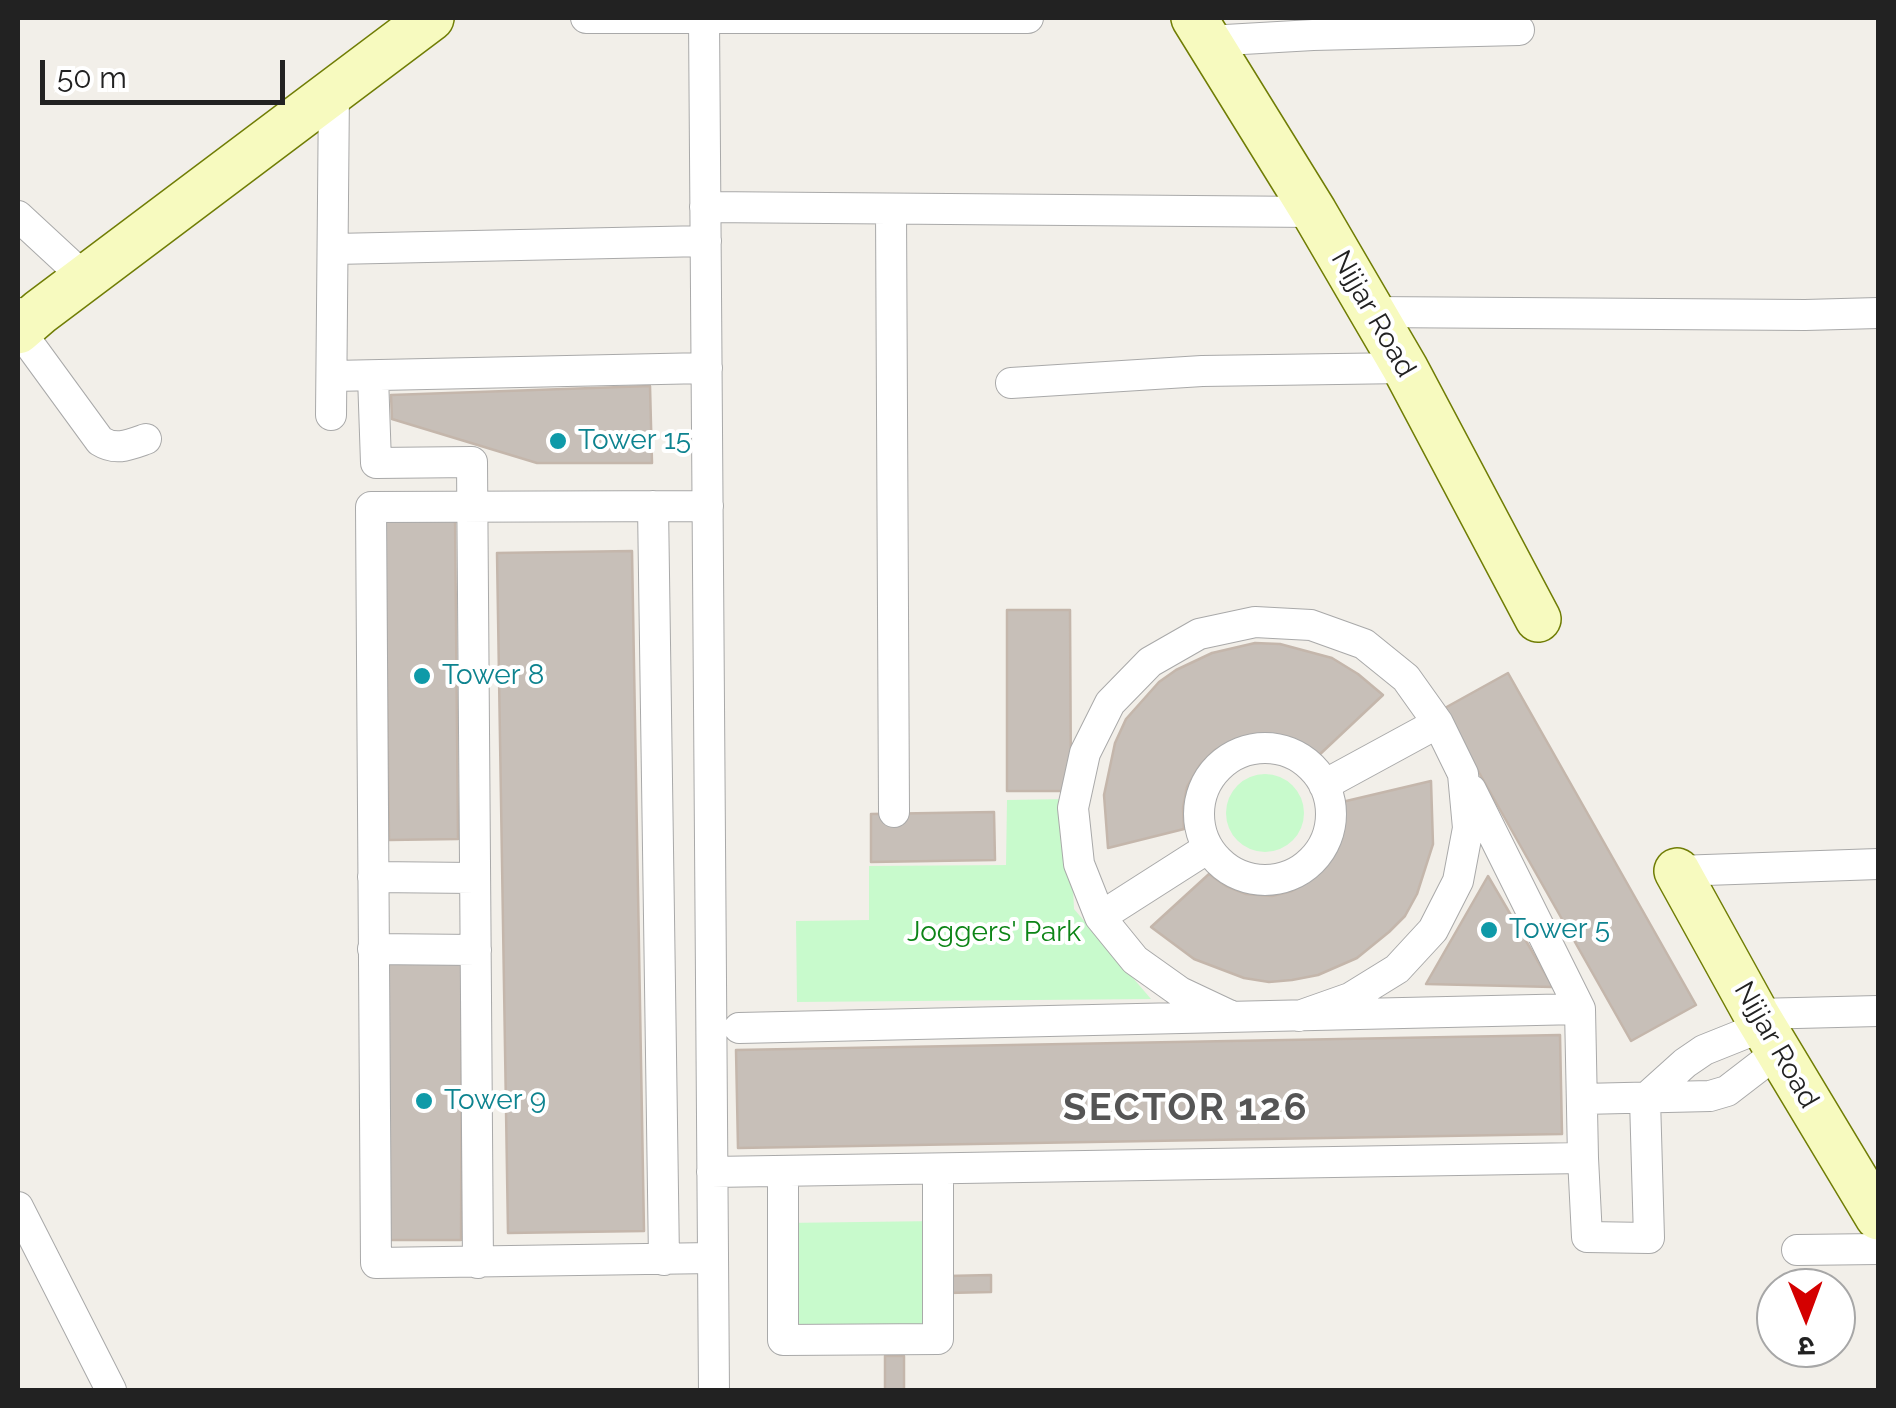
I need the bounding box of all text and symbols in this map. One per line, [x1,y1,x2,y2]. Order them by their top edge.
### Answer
scale bar [45,40,290,102]
text: 50 m [57,60,127,95]
street label: Nijjar Road [1323,245,1423,383]
place label: Tower 15 [578,424,691,458]
marker: Tower 15 [547,430,569,452]
place label: Tower 8 [442,659,544,693]
marker: Tower 8 [411,665,433,687]
place label: Tower 5 [1509,913,1610,947]
park label: Joggers' Park [907,916,1081,950]
marker: Tower 5 [1478,919,1500,941]
street label: Nijjar Road [1726,976,1826,1114]
place label: Tower 9 [444,1084,546,1118]
district label: SECTOR 126 [1063,1086,1309,1132]
marker: Tower 9 [413,1090,435,1112]
north arrow [1756,1268,1856,1368]
text: उ [1798,1330,1815,1363]

